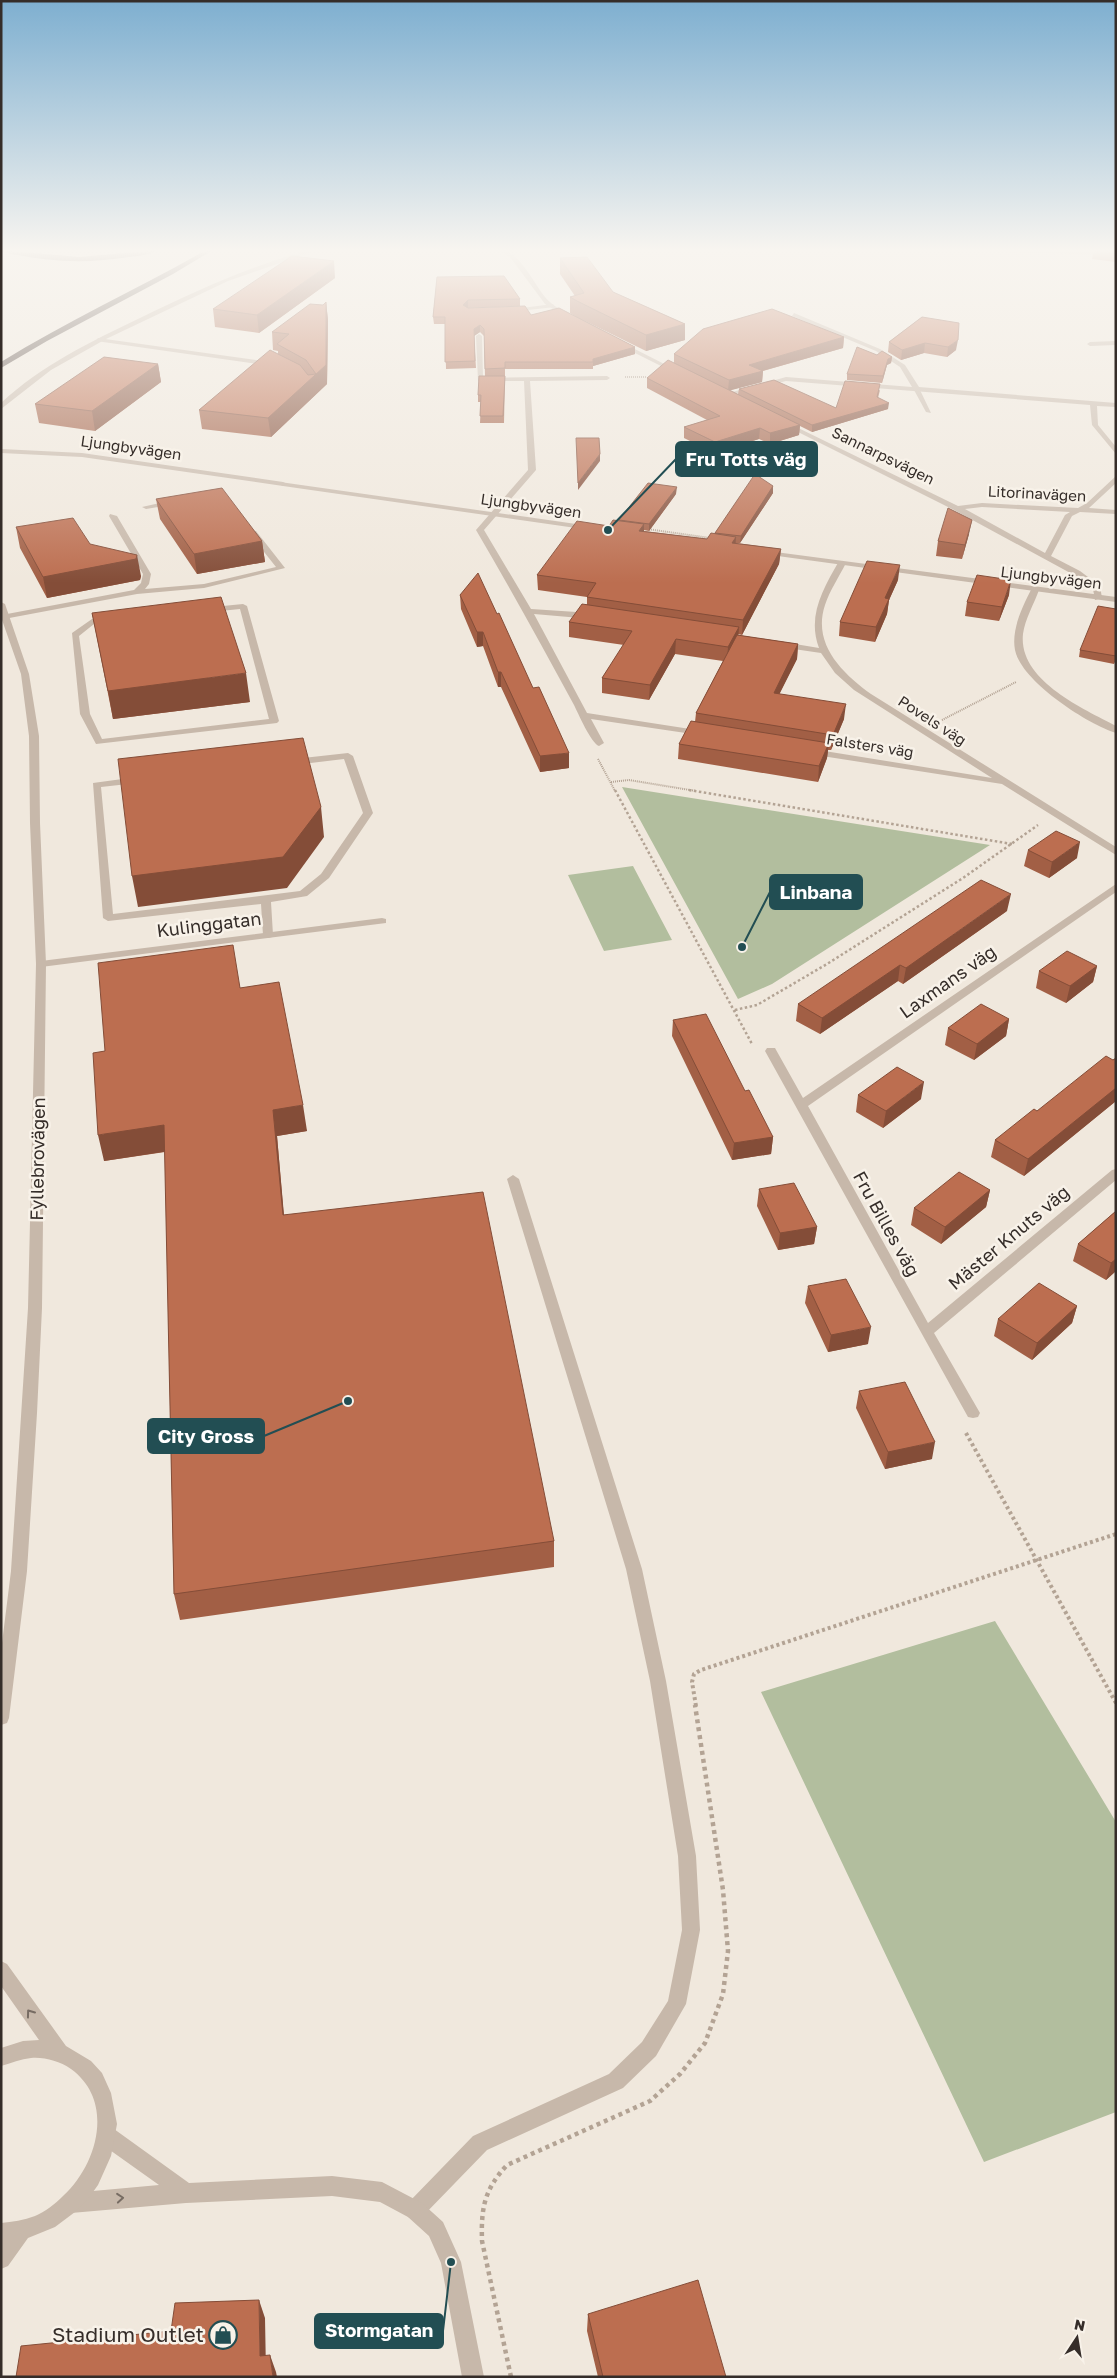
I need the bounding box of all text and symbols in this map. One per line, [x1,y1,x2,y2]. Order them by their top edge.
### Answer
street label: Sannarpsvägen [829,423,938,488]
street label: Ljungbyvägen [80,431,183,463]
callout: Fru Totts väg [676,442,817,476]
text: Fru Totts väg [686,447,806,470]
street label: Litorinavägen [987,481,1087,505]
street label: Ljungbyvägen [480,489,583,521]
street label: Ljungbyvägen [1000,562,1103,592]
street label: Povels väg [895,692,970,749]
street label: Falsters väg [825,729,915,761]
callout: Linbana [770,875,862,909]
text: Linbana [780,880,852,903]
street label: Kulinggatan [155,907,262,941]
street label: Laxmans väg [895,940,1000,1023]
street label: Fyllebrovägen [25,1097,49,1221]
street label: Fru Billes väg [849,1167,925,1280]
street label: Mäster Knuts väg [943,1180,1073,1294]
callout: City Gross [148,1419,264,1453]
text: City Gross [158,1424,255,1447]
one-way arrow [27,2009,36,2019]
one-way arrow [116,2193,124,2204]
north arrow [1052,2313,1102,2363]
callout: Stormgatan [315,2314,443,2348]
text: N [1073,2315,1087,2334]
text: Stormgatan [325,2318,433,2341]
shop icon: Stadium Outlet [208,2320,238,2350]
place label: Stadium Outlet [52,2321,204,2347]

